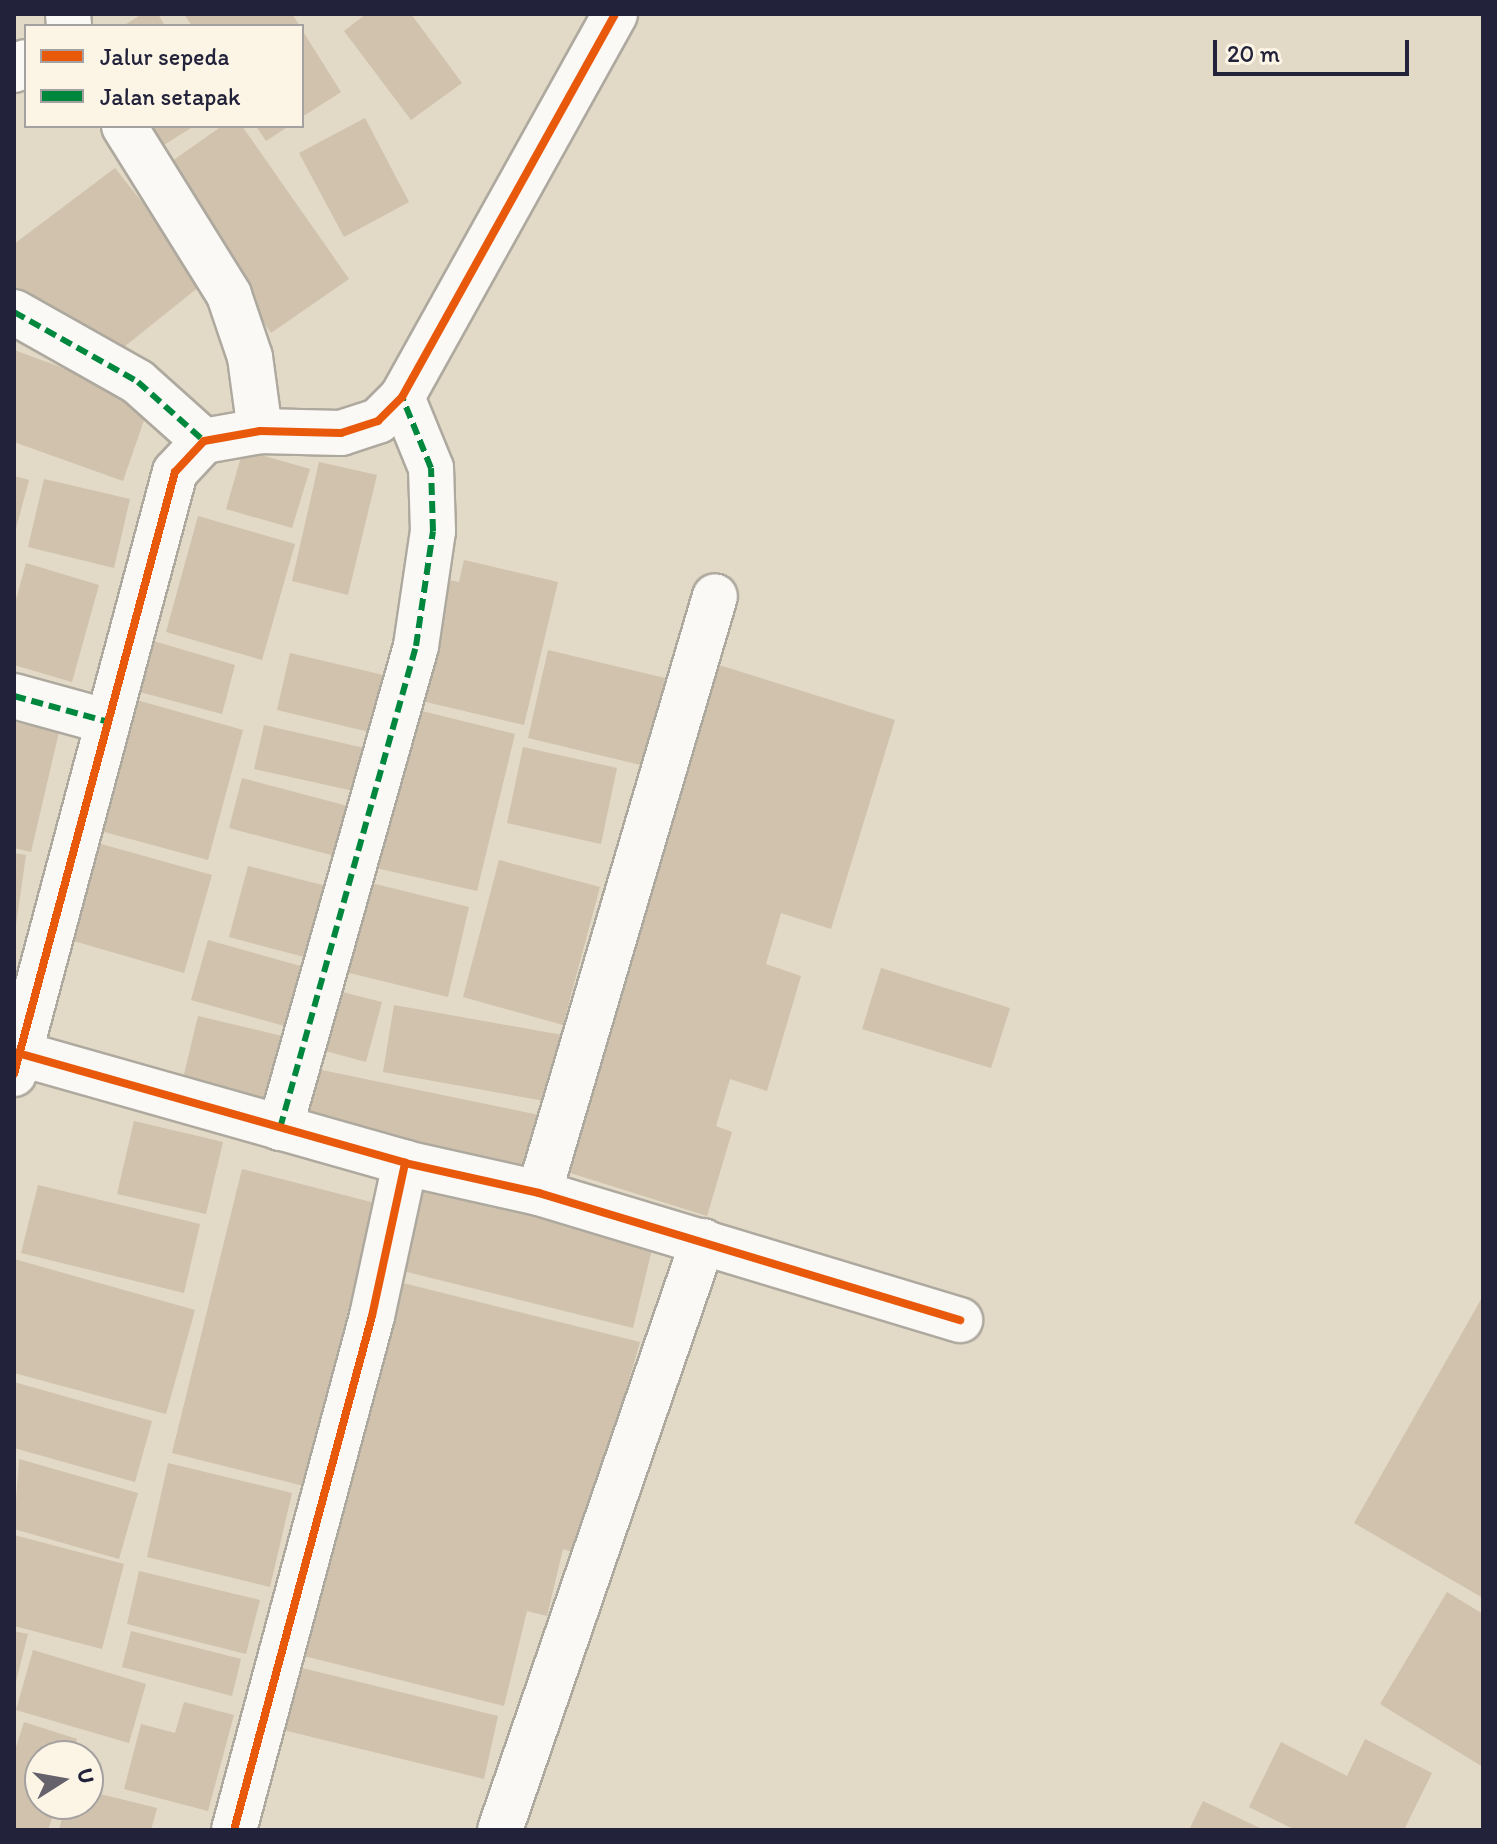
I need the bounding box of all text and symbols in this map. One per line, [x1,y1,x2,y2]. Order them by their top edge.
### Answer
legend [24,24,304,128]
scale bar [1217,24,1413,74]
text: 20 m [1227,39,1280,68]
text: Jalur sepeda [100,42,229,71]
text: Jalan setapak [100,82,240,111]
north arrow [24,1740,104,1820]
text: U [71,1766,101,1785]

